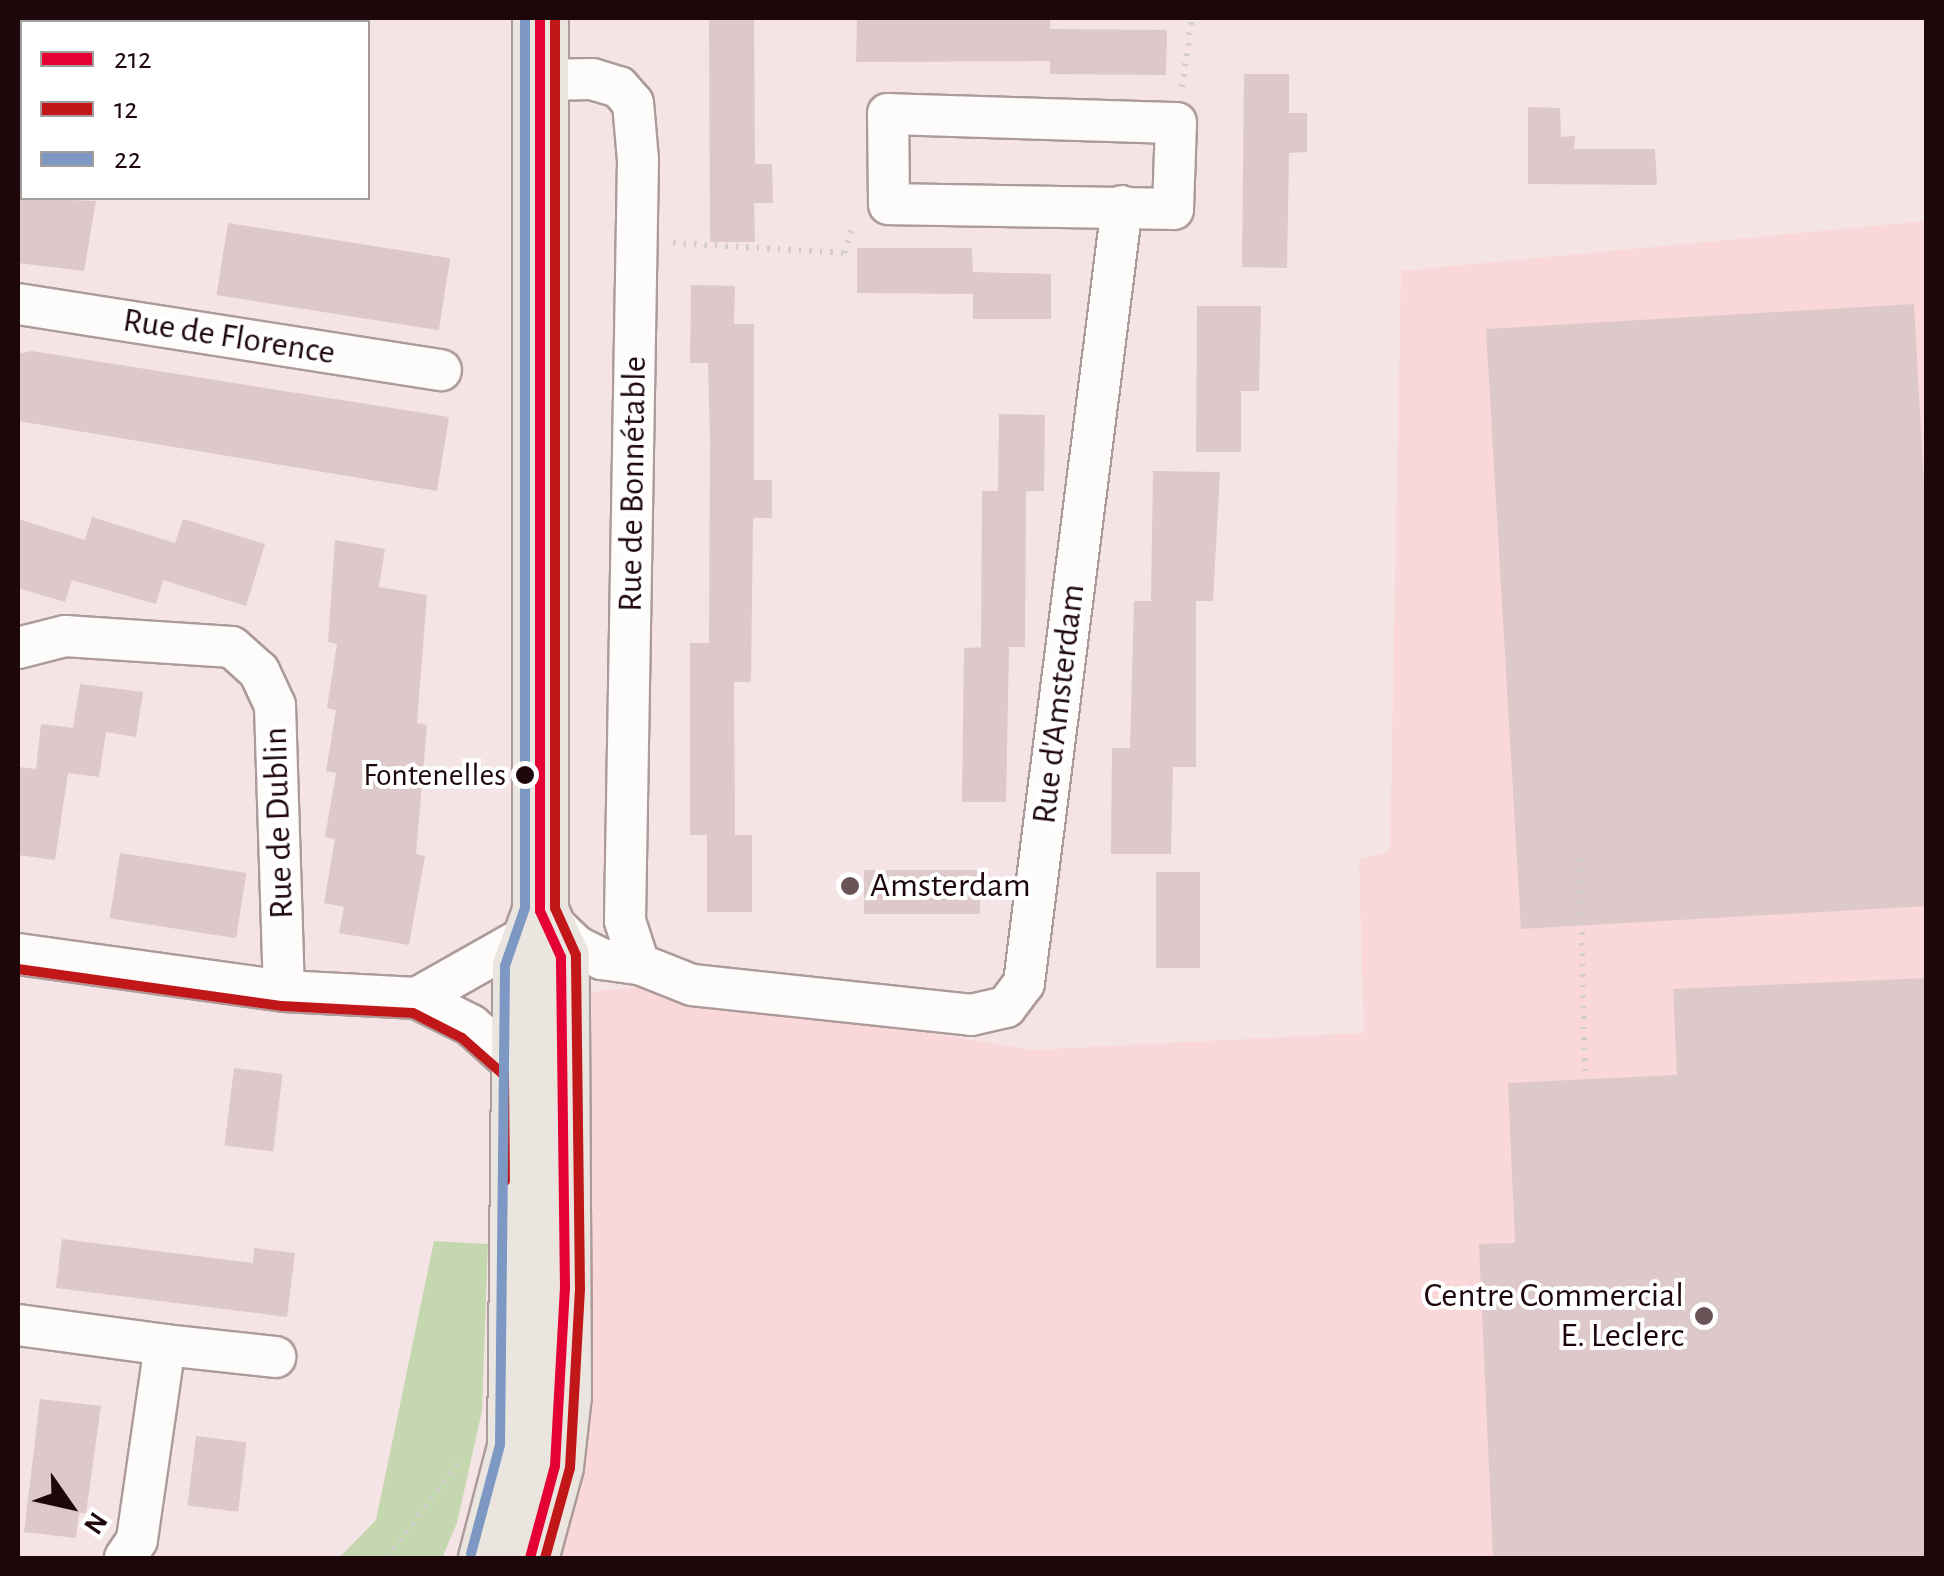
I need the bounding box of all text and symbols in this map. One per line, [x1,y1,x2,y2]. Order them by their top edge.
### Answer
legend [20,20,370,200]
text: 212 [114,44,152,74]
text: 12 [114,94,138,124]
text: 22 [114,144,141,174]
street label: Rue de Florence [120,300,338,374]
street label: Rue de Bonnétable [610,356,656,612]
street label: Rue d'Amsterdam [1023,582,1095,826]
street label: Rue de Dublin [255,726,303,920]
place label: Fontenelles [363,756,506,794]
marker: Fontenelles [515,765,535,785]
place label: Amsterdam [870,865,1031,907]
marker: Amsterdam [839,875,861,897]
place label: Centre Commercial E. Leclerc [1424,1275,1684,1357]
marker: Centre Commercial E. Leclerc [1693,1305,1715,1327]
north arrow [20,1456,120,1556]
text: N [78,1507,112,1539]

